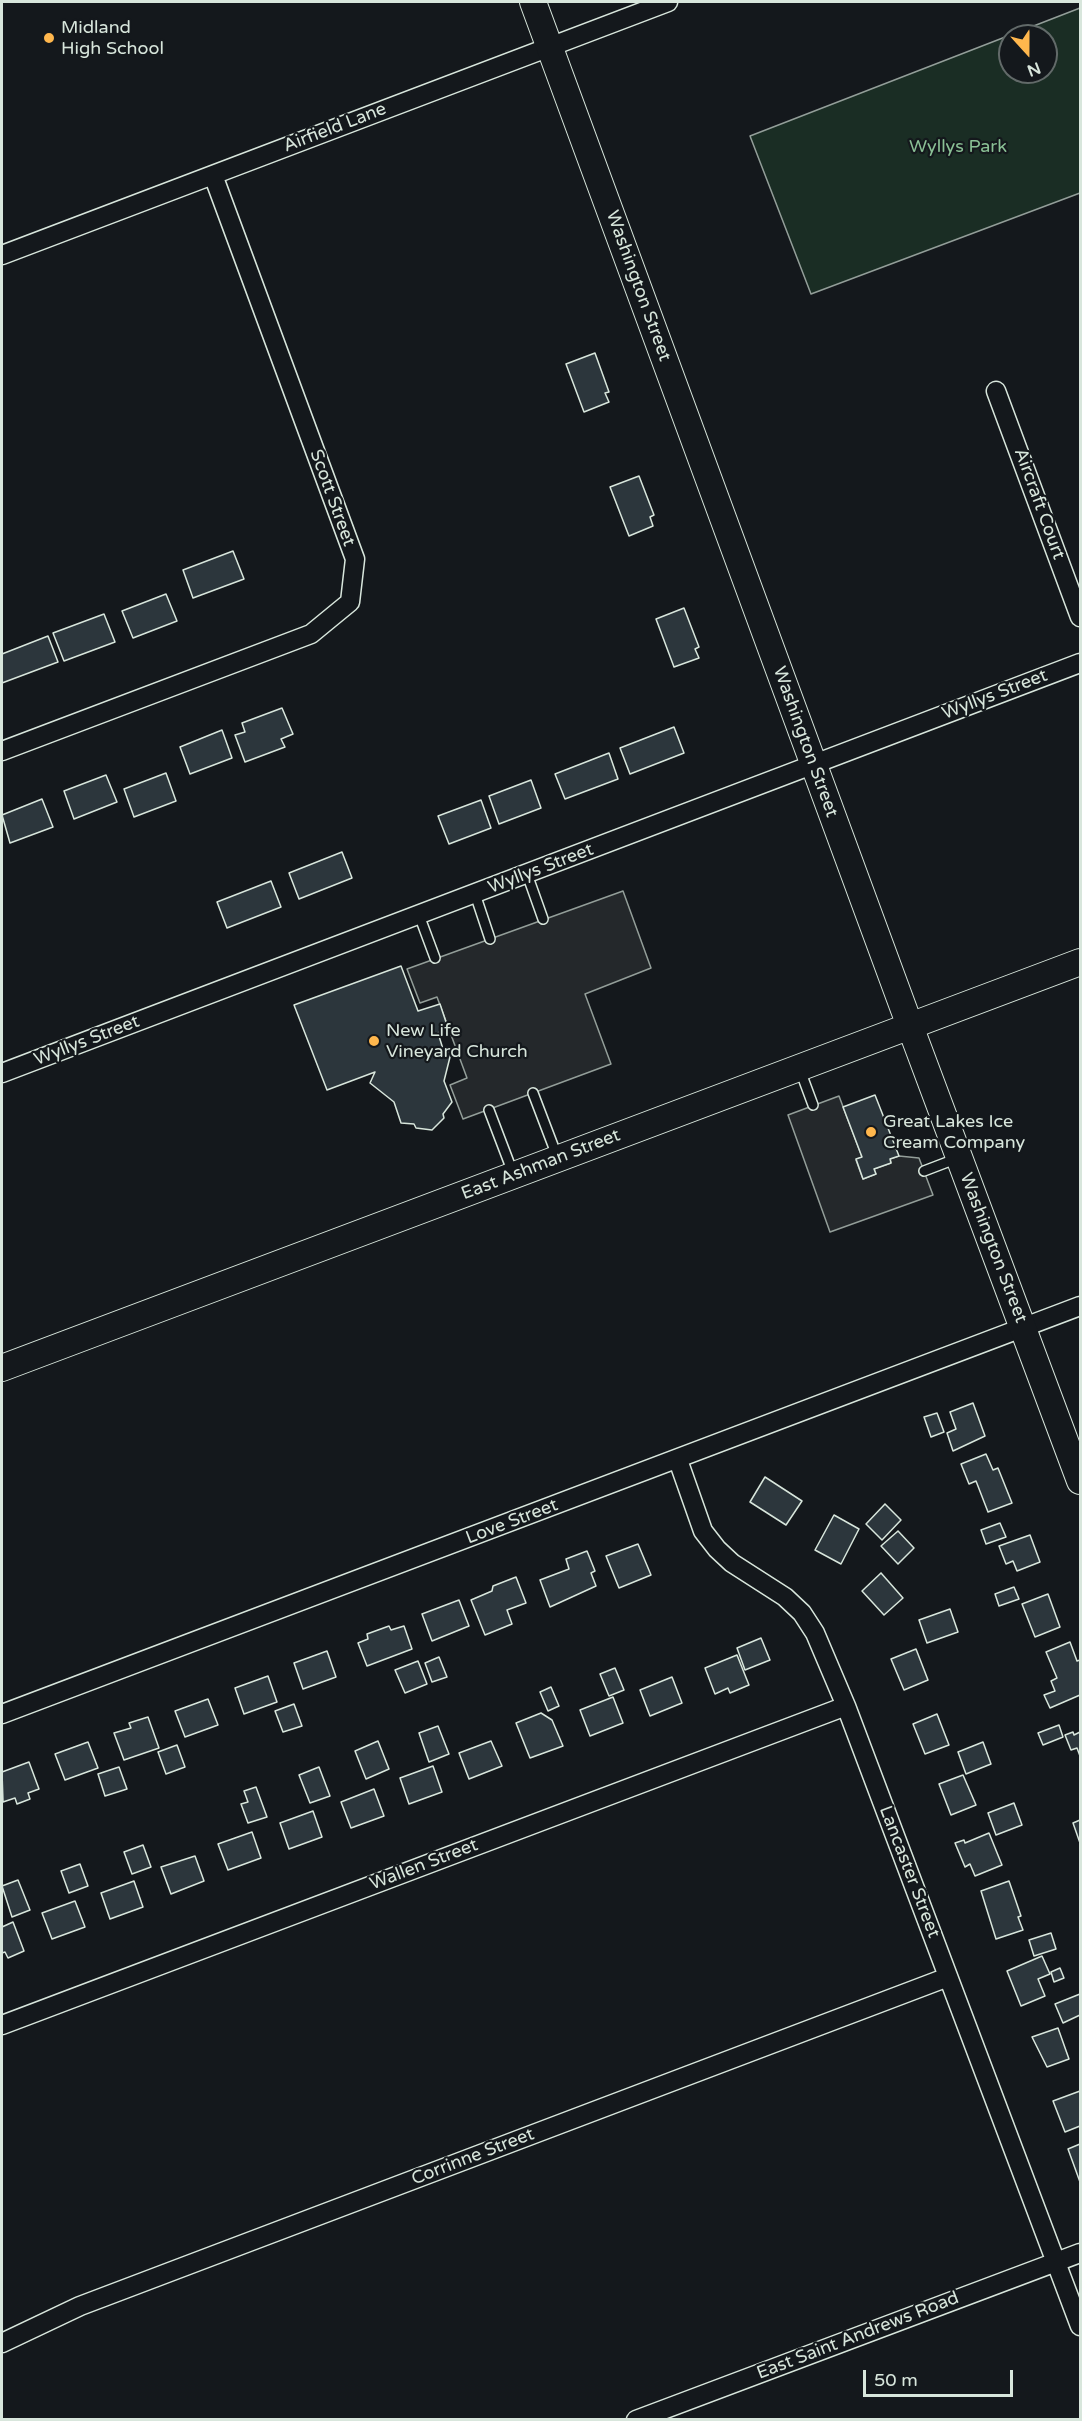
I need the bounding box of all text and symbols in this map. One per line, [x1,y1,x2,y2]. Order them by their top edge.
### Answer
place label: Midland High School [61,17,164,60]
north arrow [998,24,1058,84]
marker: Midland High School [42,31,56,45]
text: N [1024,57,1043,81]
street label: Airfield Lane [280,98,390,158]
park label: Wyllys Park [909,136,1007,158]
street label: Washington Street [601,208,675,364]
street label: Aircraft Court [1009,445,1069,563]
street label: Scott Street [305,447,359,549]
street label: Washington Street [768,664,842,820]
street label: Wyllys Street [939,665,1051,725]
street label: Wyllys Street [485,839,597,899]
street label: Wyllys Street [31,1011,143,1071]
place label: New Life Vineyard Church [386,1020,528,1062]
marker: New Life Vineyard Church [367,1034,381,1048]
place label: Great Lakes Ice Cream Company [883,1111,1025,1154]
street label: East Ashman Street [459,1125,623,1205]
marker: Great Lakes Ice Cream Company [864,1125,878,1139]
street label: Washington Street [954,1170,1032,1326]
street label: Love Street [463,1495,561,1549]
street label: Lancaster Street [874,1803,944,1941]
street label: Wallen Street [367,1835,481,1895]
street label: Corrinne Street [409,2124,537,2190]
street label: East Saint Andrews Road [754,2287,962,2385]
scale bar [866,2358,1016,2396]
text: 50 m [874,2369,918,2391]

